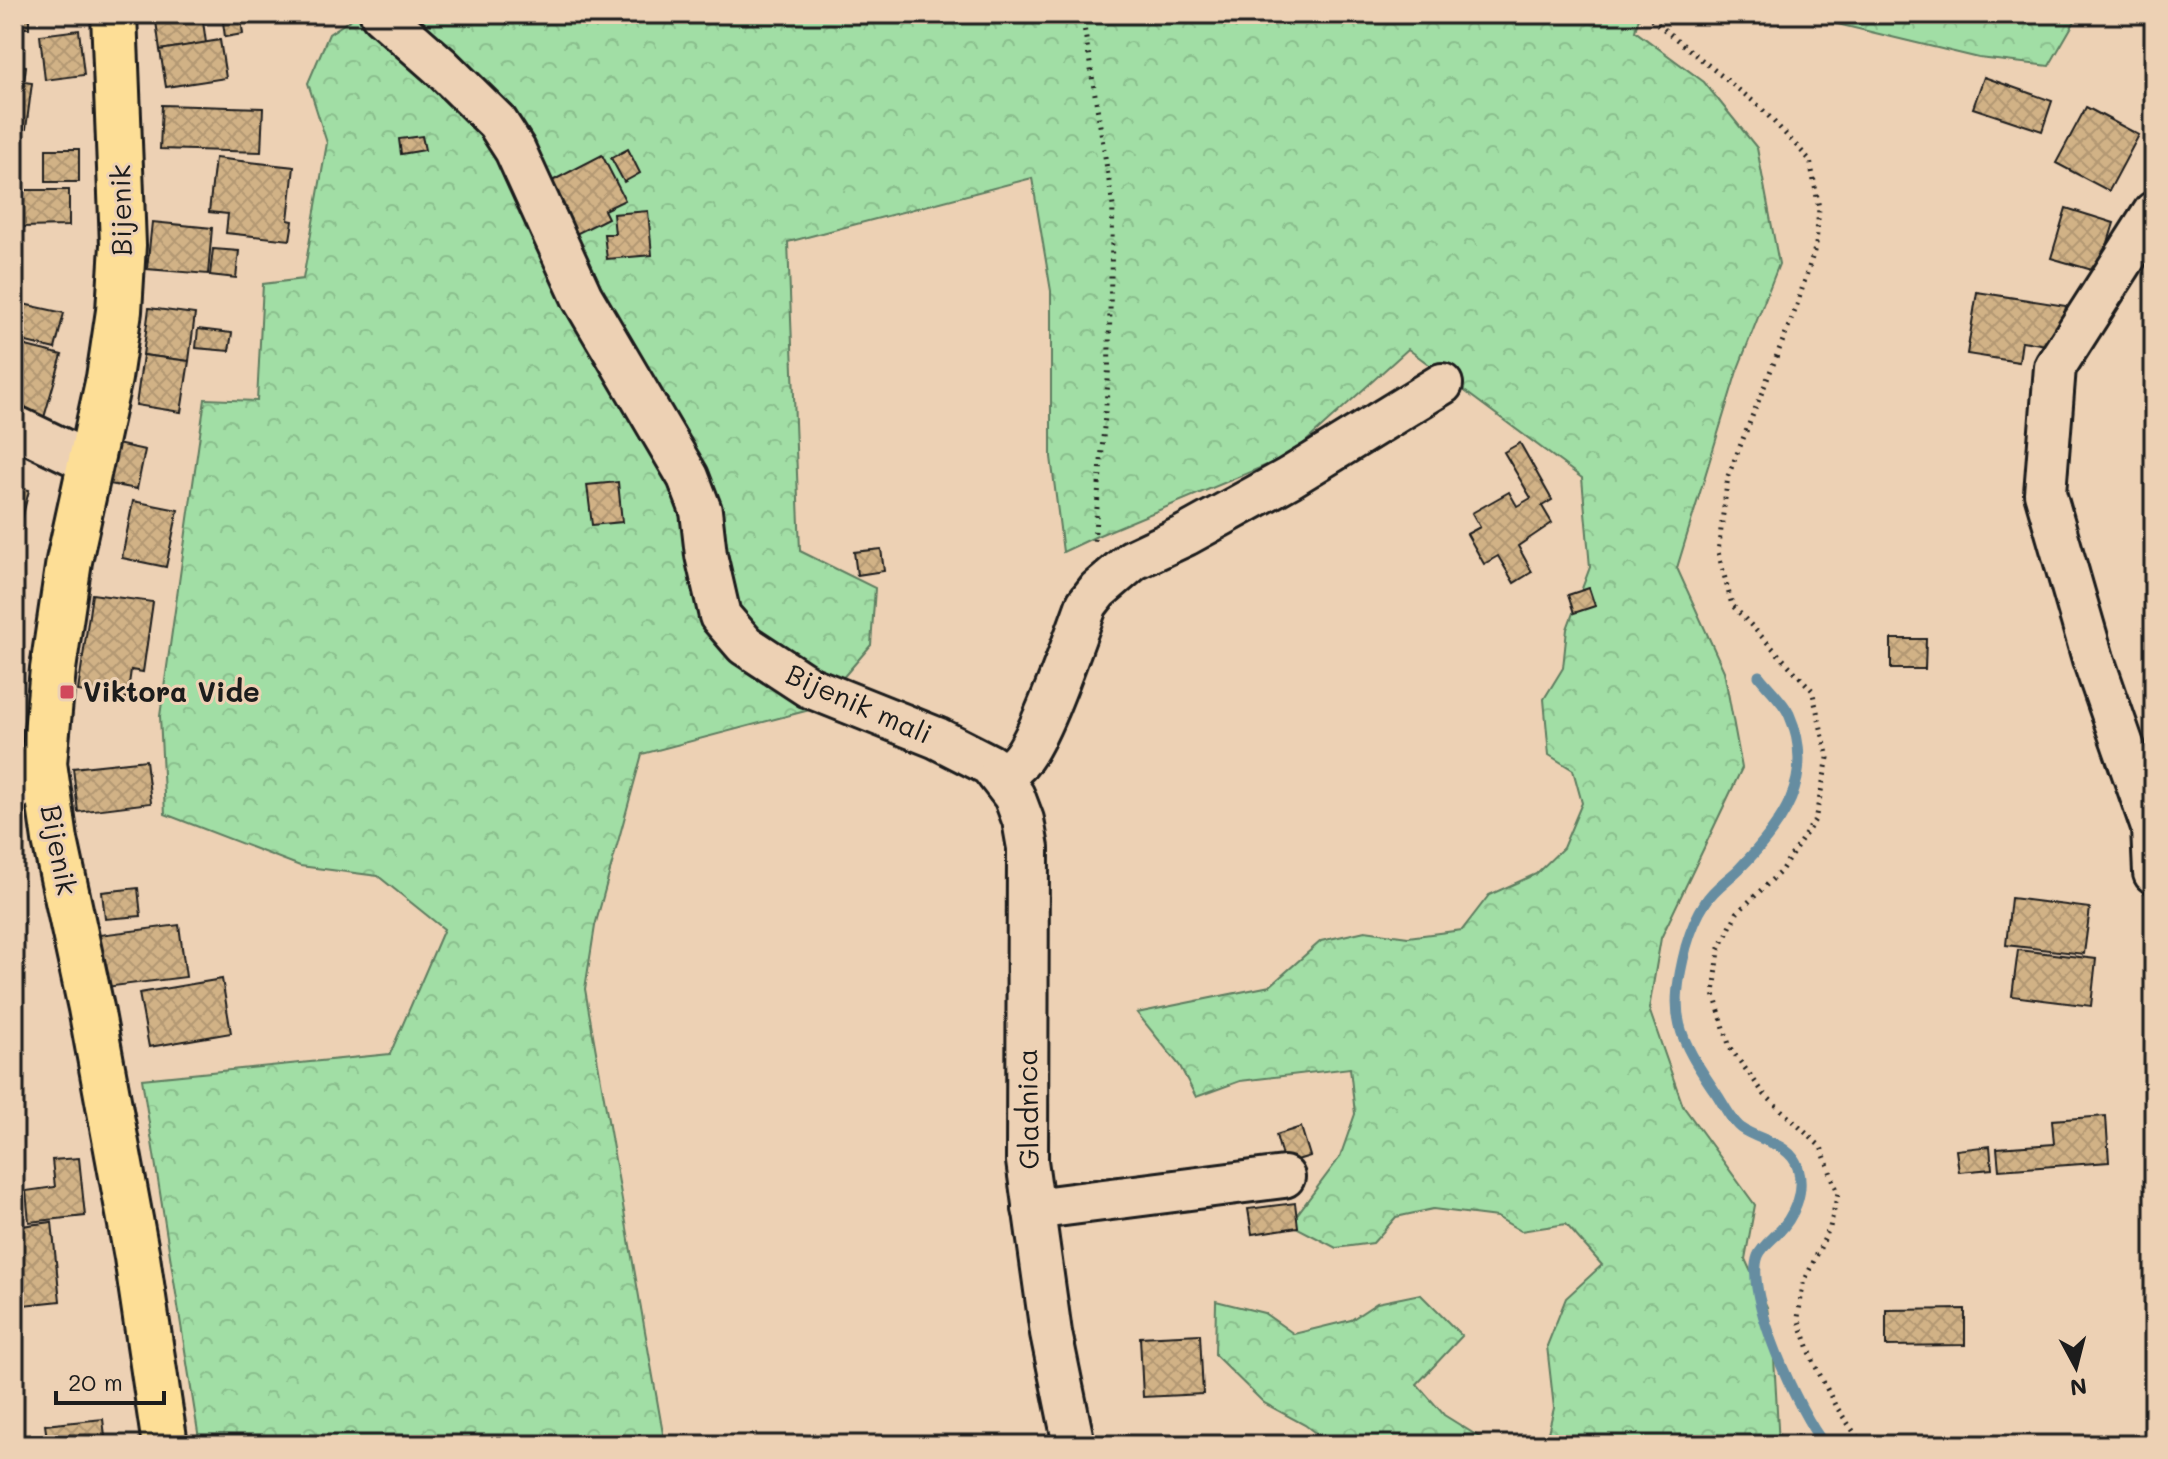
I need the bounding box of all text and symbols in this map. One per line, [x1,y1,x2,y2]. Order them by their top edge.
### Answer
street label: Bijenik [101,164,139,256]
street label: Bijenik mali [781,655,938,751]
place label: Viktora Vide [83,673,260,709]
marker: Viktora Vide [58,683,76,701]
street label: Bijenik [34,801,86,898]
street label: Gladnica [1008,1048,1046,1170]
north arrow [2036,1327,2116,1407]
scale bar [56,1355,164,1405]
text: 20 m [68,1366,123,1397]
text: N [2068,1372,2089,1403]

